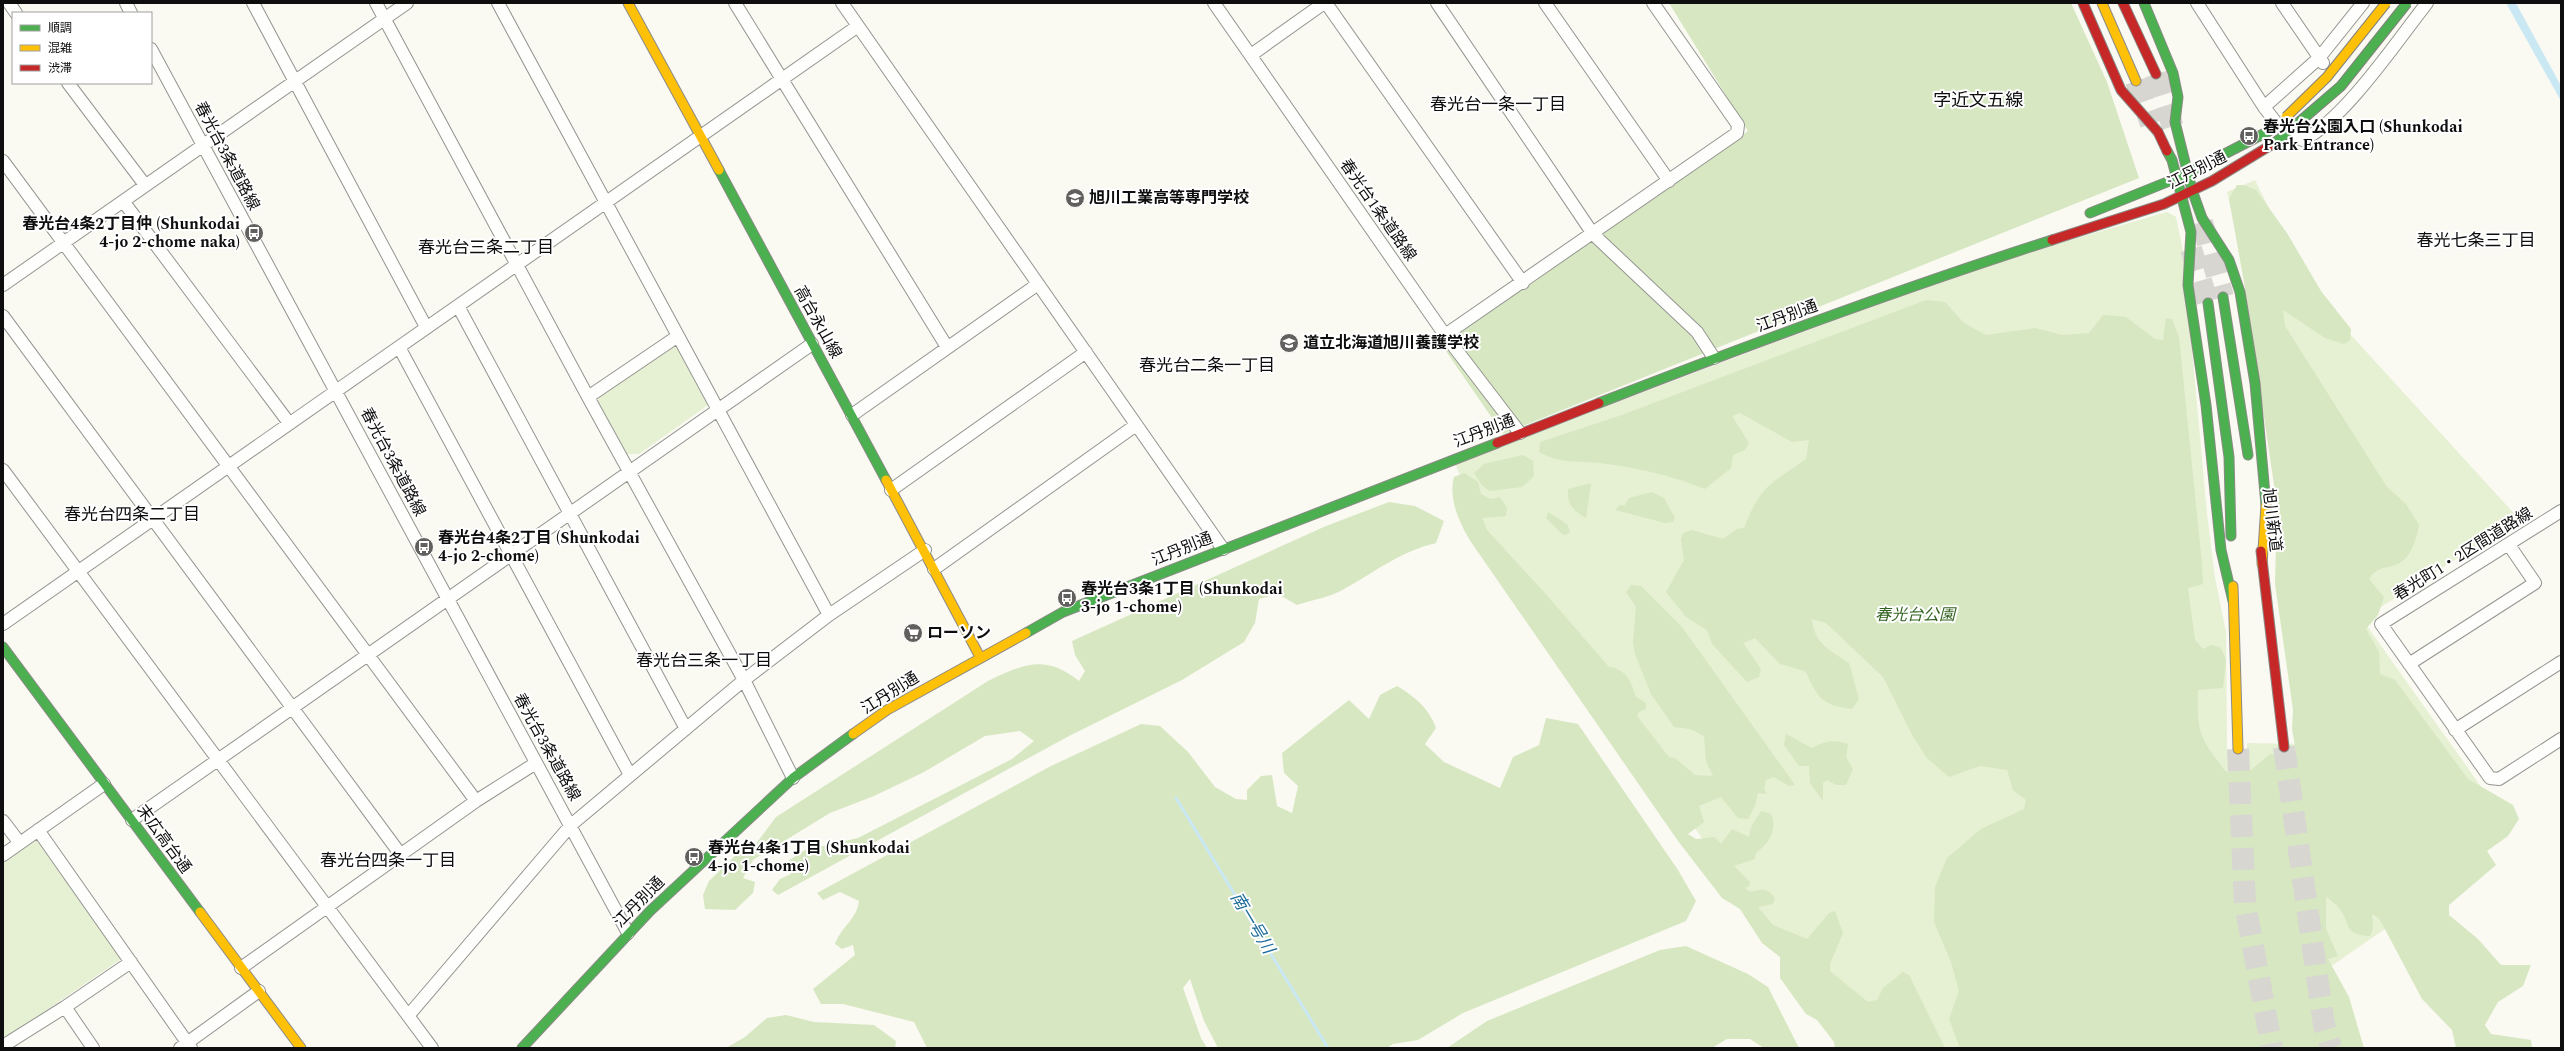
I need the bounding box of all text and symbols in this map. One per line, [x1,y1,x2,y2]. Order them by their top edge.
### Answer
legend [12,12,152,84]
text: 順調 [48,19,72,38]
text: 混雑 [48,39,72,58]
text: 渋滞 [48,59,72,78]
district label: 字近文五線 [1933,87,2023,114]
district label: 春光台一条一丁目 [1430,92,1566,118]
street label: 春光台3条道路線 [188,97,266,215]
place label: 春光台公園入口 (Shunkodai Park Entrance) [2263,115,2463,157]
bus stop icon: 春光台公園入口 (Shunkodai Park Entrance) [2238,125,2260,147]
street label: 江丹別通 [2163,145,2231,195]
street label: 春光台1条道路線 [1334,154,1422,266]
place label: 旭川工業高等専門学校 [1089,186,1249,210]
school or university icon: 旭川工業高等専門学校 [1064,187,1086,209]
place label: 春光台4条2丁目仲 (Shunkodai 4-jo 2-chome naka) [22,212,240,254]
bus stop icon: 春光台4条2丁目仲 (Shunkodai 4-jo 2-chome naka) [243,222,265,244]
district label: 春光七条三丁目 [2417,228,2536,254]
district label: 春光台三条二丁目 [418,235,554,261]
street label: 高台永山線 [788,281,848,363]
street label: 江丹別通 [1753,294,1821,338]
place label: 道立北海道旭川養護学校 [1303,331,1479,355]
school or university icon: 道立北海道旭川養護学校 [1278,332,1300,354]
district label: 春光台二条一丁目 [1139,353,1275,379]
street label: 春光台3条道路線 [354,403,432,521]
street label: 江丹別通 [1450,408,1518,454]
street label: 旭川新道 [2256,487,2288,553]
street label: 春光町1・2区間道路線 [2389,501,2537,607]
district label: 春光台四条二丁目 [64,502,200,528]
place label: 春光台4条2丁目 (Shunkodai 4-jo 2-chome) [438,526,640,568]
street label: 江丹別通 [1148,526,1216,572]
bus stop icon: 春光台4条2丁目 (Shunkodai 4-jo 2-chome) [413,536,435,558]
place label: 春光台3条1丁目 (Shunkodai 3-jo 1-chome) [1081,577,1283,619]
bus stop icon: 春光台3条1丁目 (Shunkodai 3-jo 1-chome) [1056,587,1078,609]
park label: 春光台公園 [1875,603,1957,627]
place label: ローソン [927,621,991,645]
supermarket icon: ローソン [902,622,924,644]
district label: 春光台三条一丁目 [636,648,772,674]
street label: 江丹別通 [856,666,924,720]
street label: 春光台3条道路線 [507,689,587,805]
street label: 末広高台通 [131,800,197,878]
place label: 春光台4条1丁目 (Shunkodai 4-jo 1-chome) [708,836,910,878]
bus stop icon: 春光台4条1丁目 (Shunkodai 4-jo 1-chome) [683,846,705,868]
district label: 春光台四条一丁目 [320,848,456,874]
street label: 江丹別通 [608,871,670,933]
water label: 南一号川 [1223,887,1282,961]

